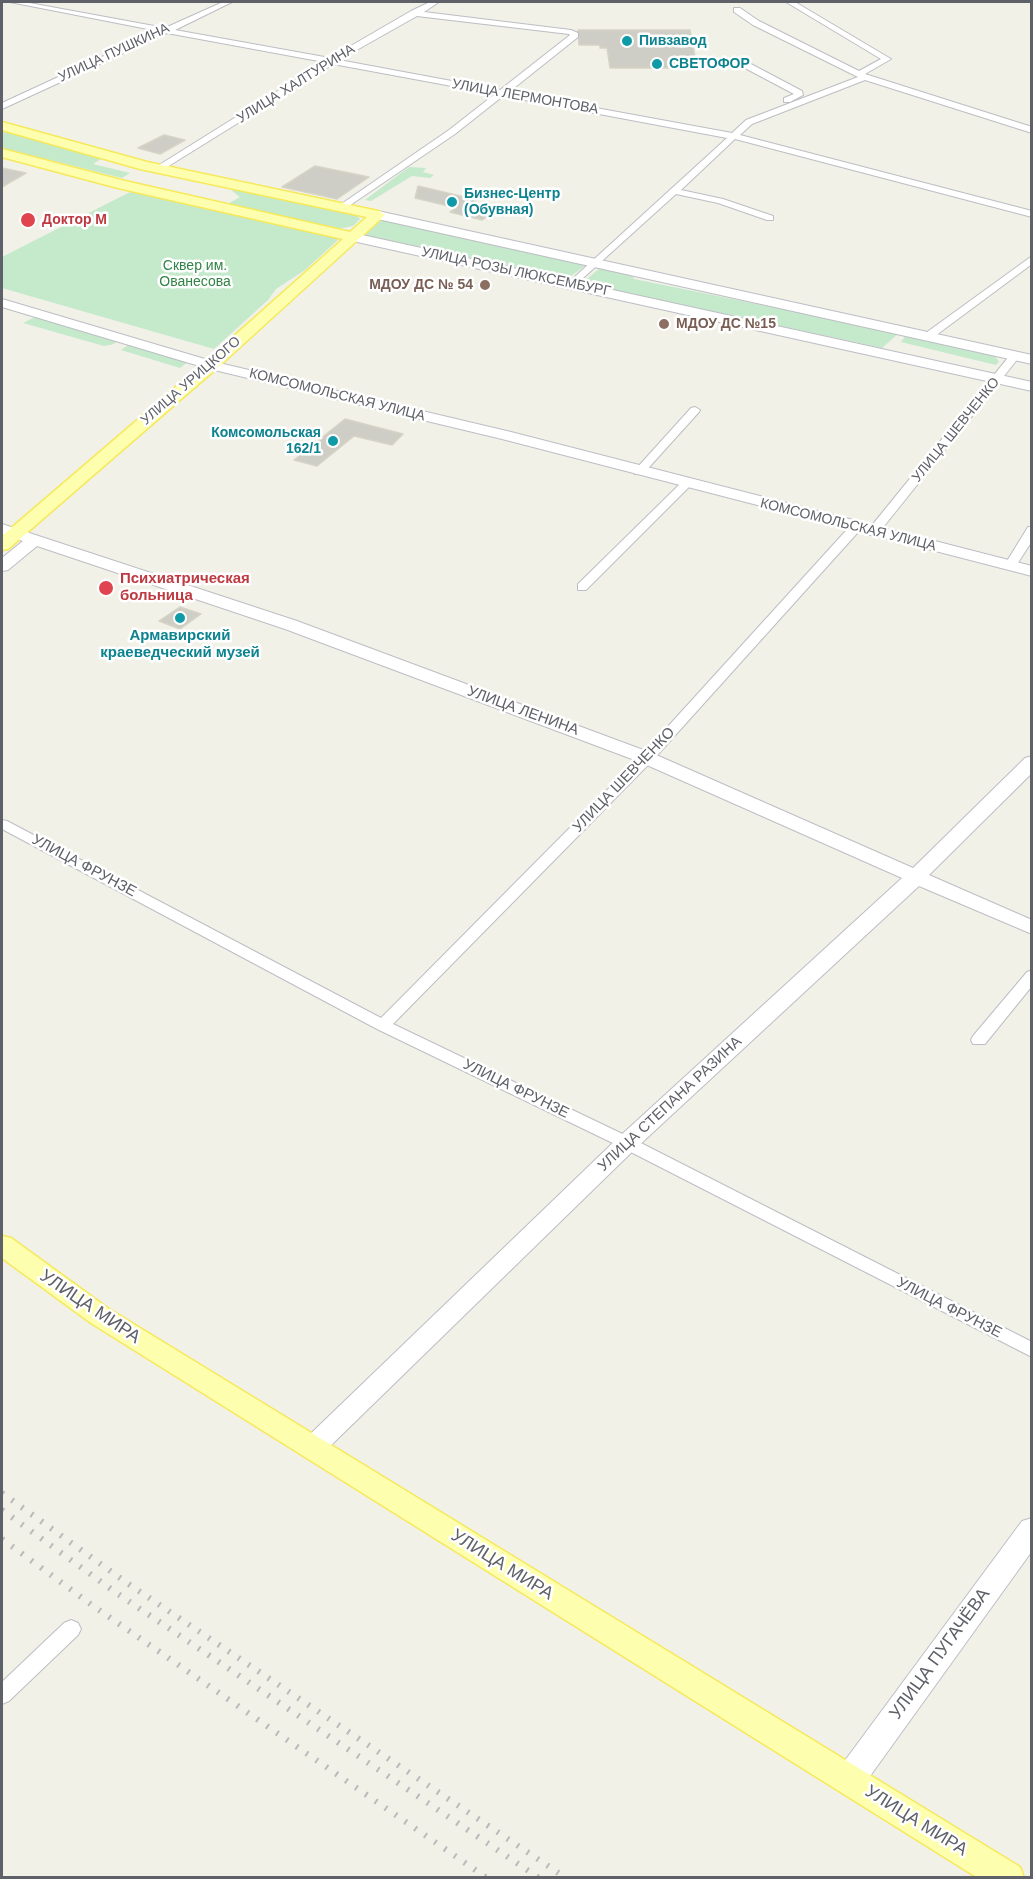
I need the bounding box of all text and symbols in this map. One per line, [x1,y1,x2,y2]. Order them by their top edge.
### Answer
street label: УЛИЦА ПУШКИНА [56,20,172,86]
place label: Пивзавод [639,33,707,49]
marker: Пивзавод [620,34,634,48]
street label: УЛИЦА ХАЛТУРИНА [234,41,358,127]
place label: СВЕТОФОР [669,56,750,72]
marker: СВЕТОФОР [650,57,664,71]
street label: УЛИЦА ЛЕРМОНТОВА [450,76,600,118]
place label: Бизнес-Центр (Обувная) [464,186,560,219]
marker: Бизнес-Центр (Обувная) [445,195,459,209]
marker: Доктор М [19,211,37,229]
place label: Доктор М [42,212,107,228]
street label: УЛИЦА РОЗЫ ЛЮКСЕМБУРГ [420,244,612,300]
park label: Сквер им. Ованесова [159,258,231,290]
place label: МДОУ ДС № 54 [369,277,473,293]
marker: МДОУ ДС № 54 [478,278,492,292]
place label: МДОУ ДС №15 [676,316,776,332]
marker: МДОУ ДС №15 [657,317,671,331]
street label: УЛИЦА УРИЦКОГО [138,333,244,429]
street label: КОМСОМОЛЬСКАЯ УЛИЦА [247,365,427,425]
street label: УЛИЦА ШЕВЧЕНКО [909,374,1003,486]
place label: Комсомольская 162/1 [211,425,321,458]
marker: Комсомольская 162/1 [326,434,340,448]
street label: КОМСОМОЛЬСКАЯ УЛИЦА [758,495,938,555]
place label: Психиатрическая больница [120,570,250,605]
marker: Психиатрическая больница [97,579,115,597]
marker: Армавирский краеведческий музей [173,611,187,625]
place label: Армавирский краеведческий музей [100,627,260,662]
street label: УЛИЦА ЛЕНИНА [465,682,581,740]
street label: УЛИЦА ШЕВЧЕНКО [569,724,679,836]
street label: УЛИЦА ФРУНЗЕ [29,831,139,901]
street label: УЛИЦА СТЕПАНА РАЗИНА [594,1033,746,1175]
street label: УЛИЦА ФРУНЗЕ [460,1056,572,1122]
street label: УЛИЦА МИРА [36,1265,144,1349]
street label: УЛИЦА ФРУНЗЕ [893,1274,1005,1342]
street label: УЛИЦА МИРА [447,1525,557,1605]
street label: УЛИЦА ПУГАЧЁВА [885,1584,995,1724]
street label: УЛИЦА МИРА [861,1781,971,1861]

